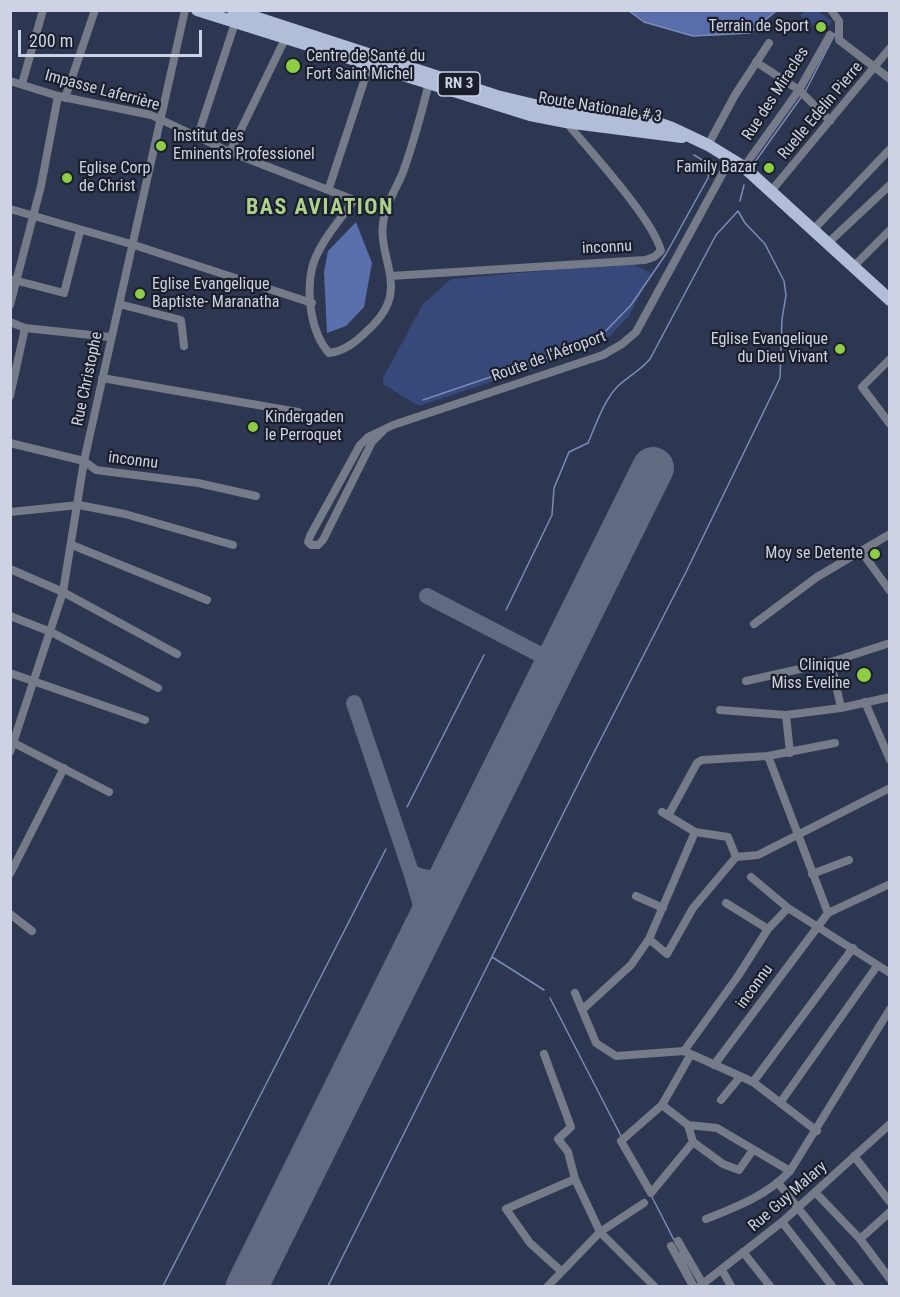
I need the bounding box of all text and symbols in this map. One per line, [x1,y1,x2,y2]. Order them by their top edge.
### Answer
place label: Terrain de Sport [708,17,809,37]
scale bar [21,18,206,56]
marker: Terrain de Sport [814,20,828,34]
text: 200 m [29,30,73,51]
street label: Rue des Miracles [739,44,813,144]
place label: Centre de Santé du Fort Saint Michel [306,47,425,85]
marker: Centre de Santé du Fort Saint Michel [284,57,302,75]
street label: Ruelle Edelin Pierre [775,58,867,164]
street label: Impasse Laferrière [42,66,162,116]
road number: RN 3 [438,72,480,96]
street label: Route Nationale # 3 [537,89,663,127]
place label: Institut des Eminents Professionel [173,127,315,165]
marker: Institut des Eminents Professionel [154,139,168,153]
place label: Family Bazar [676,158,757,178]
place label: Eglise Corp de Christ [79,159,150,197]
marker: Family Bazar [762,161,776,175]
marker: Eglise Corp de Christ [60,171,74,185]
district label: BAS AVIATION [246,195,394,221]
street label: inconnu [581,237,633,259]
place label: Eglise Evangelique Baptiste- Maranatha [152,275,279,313]
marker: Eglise Evangelique Baptiste- Maranatha [133,287,147,301]
street label: Route de l'Aéroport [489,327,609,387]
street label: Rue Christophe [69,330,107,428]
place label: Eglise Evangelique du Dieu Vivant [711,330,828,368]
marker: Eglise Evangelique du Dieu Vivant [833,342,847,356]
place label: Kindergaden le Perroquet [265,408,344,446]
marker: Kindergaden le Perroquet [246,420,260,434]
street label: inconnu [107,448,159,474]
place label: Moy se Detente [765,544,863,564]
marker: Moy se Detente [868,547,882,561]
place label: Clinique Miss Eveline [771,656,850,694]
marker: Clinique Miss Eveline [855,666,873,684]
street label: inconnu [733,961,777,1013]
street label: Rue Guy Malary [745,1158,831,1236]

